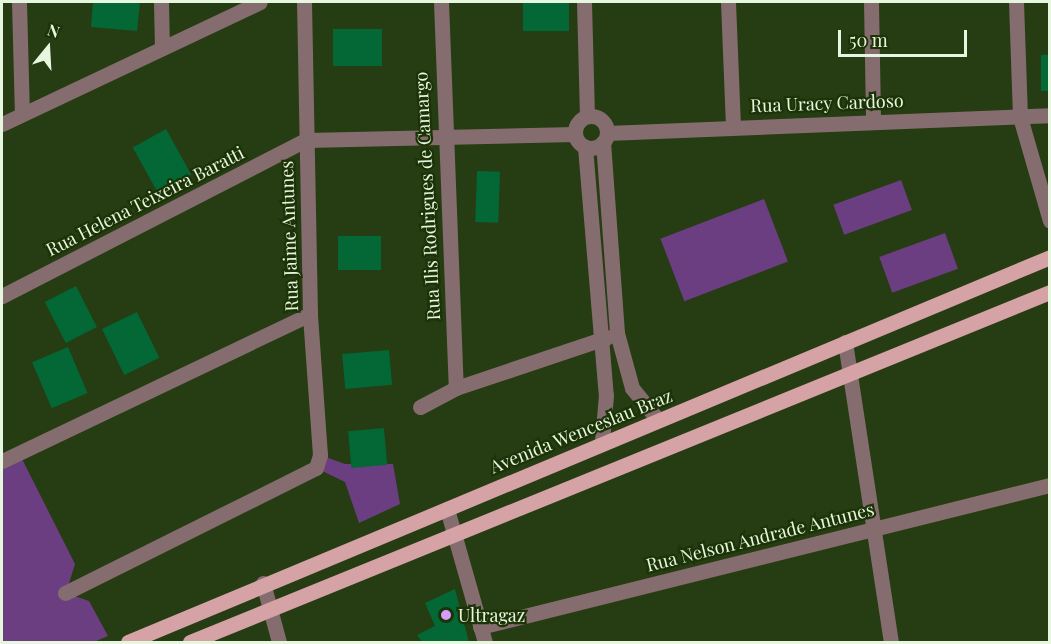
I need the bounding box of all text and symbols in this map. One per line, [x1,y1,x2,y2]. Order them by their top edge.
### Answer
north arrow [18,18,78,78]
scale bar [841,18,970,56]
text: N [45,19,62,42]
text: 50 m [849,28,888,52]
street label: Rua Ilis Rodrigues de Camargo [410,71,444,321]
street label: Rua Uracy Cardoso [750,90,904,116]
street label: Rua Helena Teixeira Baratti [42,141,248,261]
street label: Rua Jaime Antunes [276,160,302,312]
street label: Avenida Wenceslau Braz [486,384,676,478]
street label: Rua Nelson Andrade Antunes [643,498,877,576]
place label: Ultragaz [458,604,525,626]
marker: Ultragaz [439,608,453,622]

